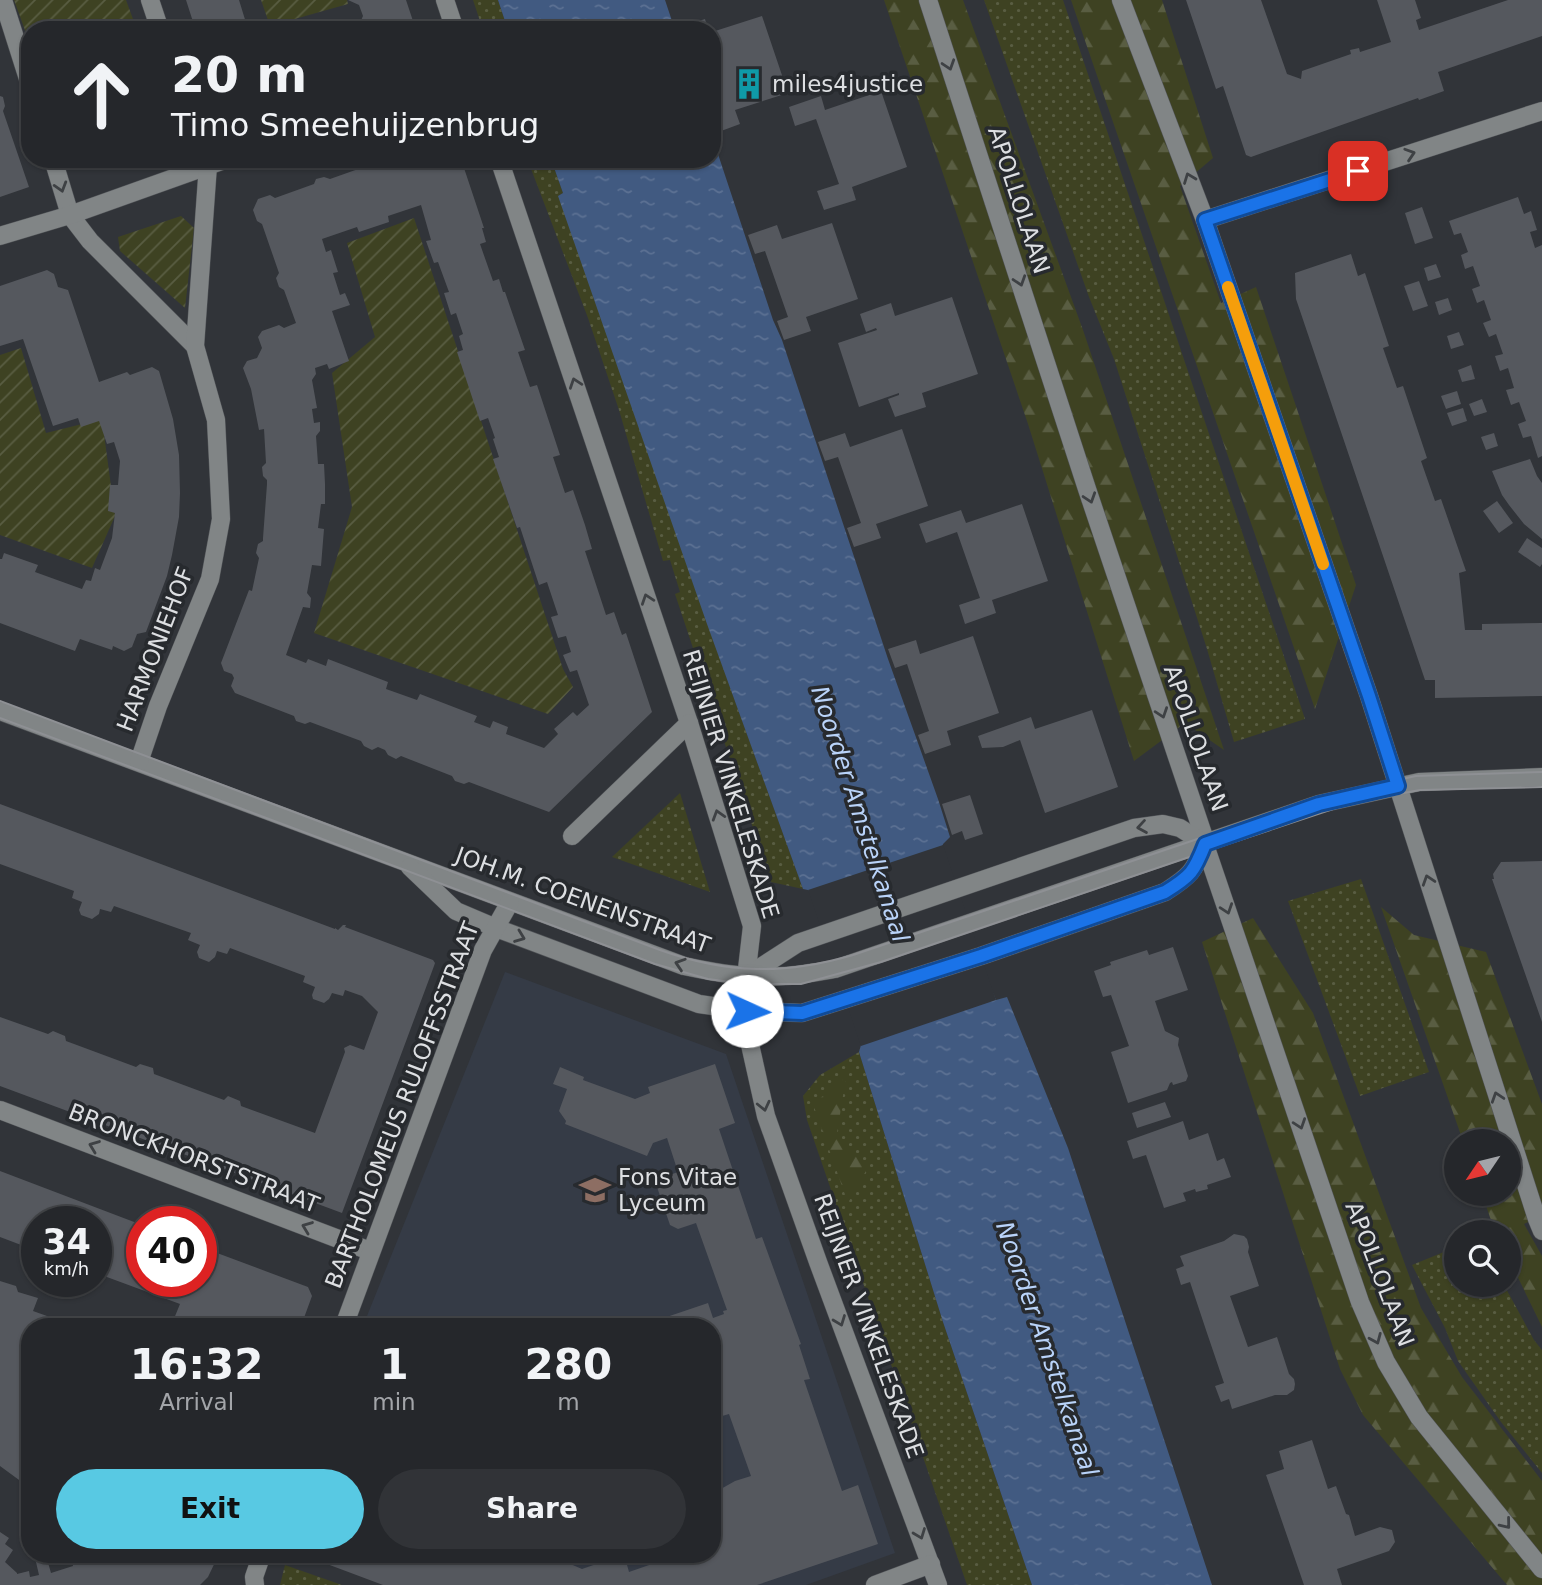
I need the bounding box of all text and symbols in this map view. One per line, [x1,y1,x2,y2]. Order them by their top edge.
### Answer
text: 20 m [171,47,307,104]
icon: ahead [56,49,147,140]
one-way arrow [941,59,956,71]
building icon: miles4justice [732,67,766,101]
place label: miles4justice [772,71,923,97]
text: Timo Smeehuijzenbrug [171,106,539,144]
street label: APOLLOLAAN [983,123,1055,277]
pin [1328,141,1388,201]
one-way arrow [1403,148,1416,162]
icon: arrive [1339,152,1377,190]
one-way arrow [1183,172,1197,184]
one-way arrow [53,181,68,193]
one-way arrow [1011,275,1026,287]
one-way arrow [569,378,583,390]
one-way arrow [1082,491,1096,503]
street label: HARMONIEHOF [112,563,198,735]
one-way arrow [641,593,655,605]
street label: REIJNIER VINKELESKADE [678,646,784,922]
street label: APOLLOLAAN [1159,661,1233,815]
water label: Noorder Amstelkanaal [805,682,915,946]
one-way arrow [1154,707,1168,719]
one-way arrow [712,809,726,822]
one-way arrow [1136,819,1148,834]
street label: JOH.M. COENENSTRAAT [450,841,715,959]
one-way arrow [1421,874,1436,886]
one-way arrow [1219,902,1233,914]
street label: BARTHOLOMEUS RULOFFSSTRAAT [320,917,484,1292]
one-way arrow [514,928,526,942]
one-way arrow [674,958,687,972]
position arrow [710,974,784,1048]
one-way arrow [1491,1091,1505,1103]
street label: BRONCKHORSTSTRAAT [65,1098,324,1218]
one-way arrow [756,1100,770,1112]
one-way arrow [1292,1118,1306,1130]
north arrow [1444,1129,1521,1206]
map controls [1444,1129,1521,1297]
one-way arrow [88,1140,101,1154]
place label: Fons Vitae Lyceum [618,1164,737,1216]
school or university icon: Fons Vitae Lyceum [578,1173,612,1207]
street label: REIJNIER VINKELESKADE [809,1190,929,1462]
street label: APOLLOLAAN [1340,1198,1420,1350]
speed limit sign: 40 [126,1206,217,1297]
water label: Noorder Amstelkanaal [990,1218,1104,1480]
button: search [1444,1220,1521,1297]
one-way arrow [301,1221,313,1235]
text: 34 [42,1222,91,1262]
text: km/h [44,1258,89,1279]
one-way arrow [832,1314,846,1326]
one-way arrow [1368,1331,1382,1344]
text: 16:32 [130,1340,264,1389]
text: 1 [379,1340,409,1389]
text: 280 [525,1340,612,1389]
text: Arrival [159,1389,234,1415]
text: min [372,1389,416,1415]
text: m [557,1389,580,1415]
button: Exit [56,1469,364,1549]
button: Share [378,1469,686,1549]
one-way arrow [1497,1517,1510,1529]
one-way arrow [911,1527,925,1539]

